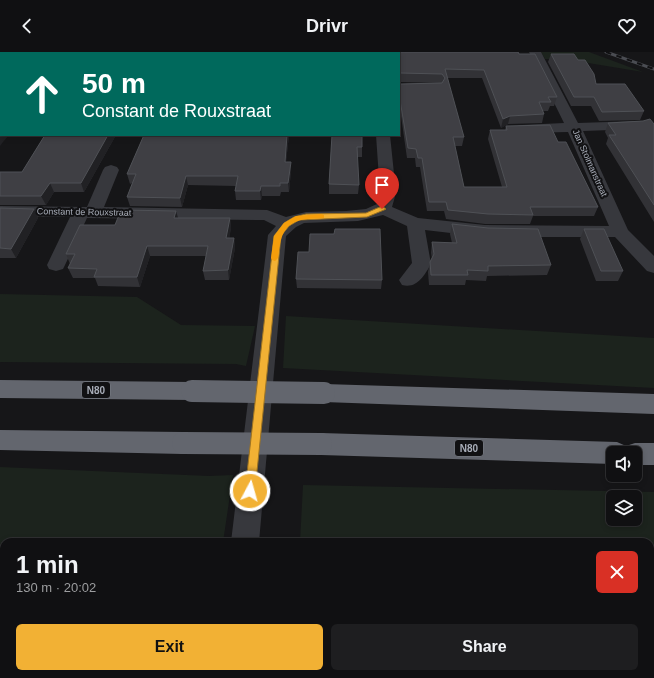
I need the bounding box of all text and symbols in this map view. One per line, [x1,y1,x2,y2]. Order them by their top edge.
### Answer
icon: back [16,15,38,37]
icon: heart [616,15,638,37]
text: Drivr [306,16,348,36]
icon: ahead [16,68,68,120]
text: 50 m [82,68,146,99]
text: Constant de Rouxstraat [82,101,271,121]
street label: Jan Stolmanstraat [571,128,610,199]
pin [365,168,399,209]
icon: arrive [371,174,393,196]
street label: Constant de Rouxstraat [37,206,132,218]
road number: N80 [82,382,110,398]
road number: N80 [455,440,483,456]
map controls [606,446,642,526]
button: sound [606,446,642,482]
position arrow [229,470,271,512]
button: layers [606,490,642,526]
text: 1 min [16,551,79,578]
button: close [596,551,638,593]
text: 130 m · 20:02 [16,580,96,595]
button: Exit [16,624,323,670]
button: Share [331,624,638,670]

